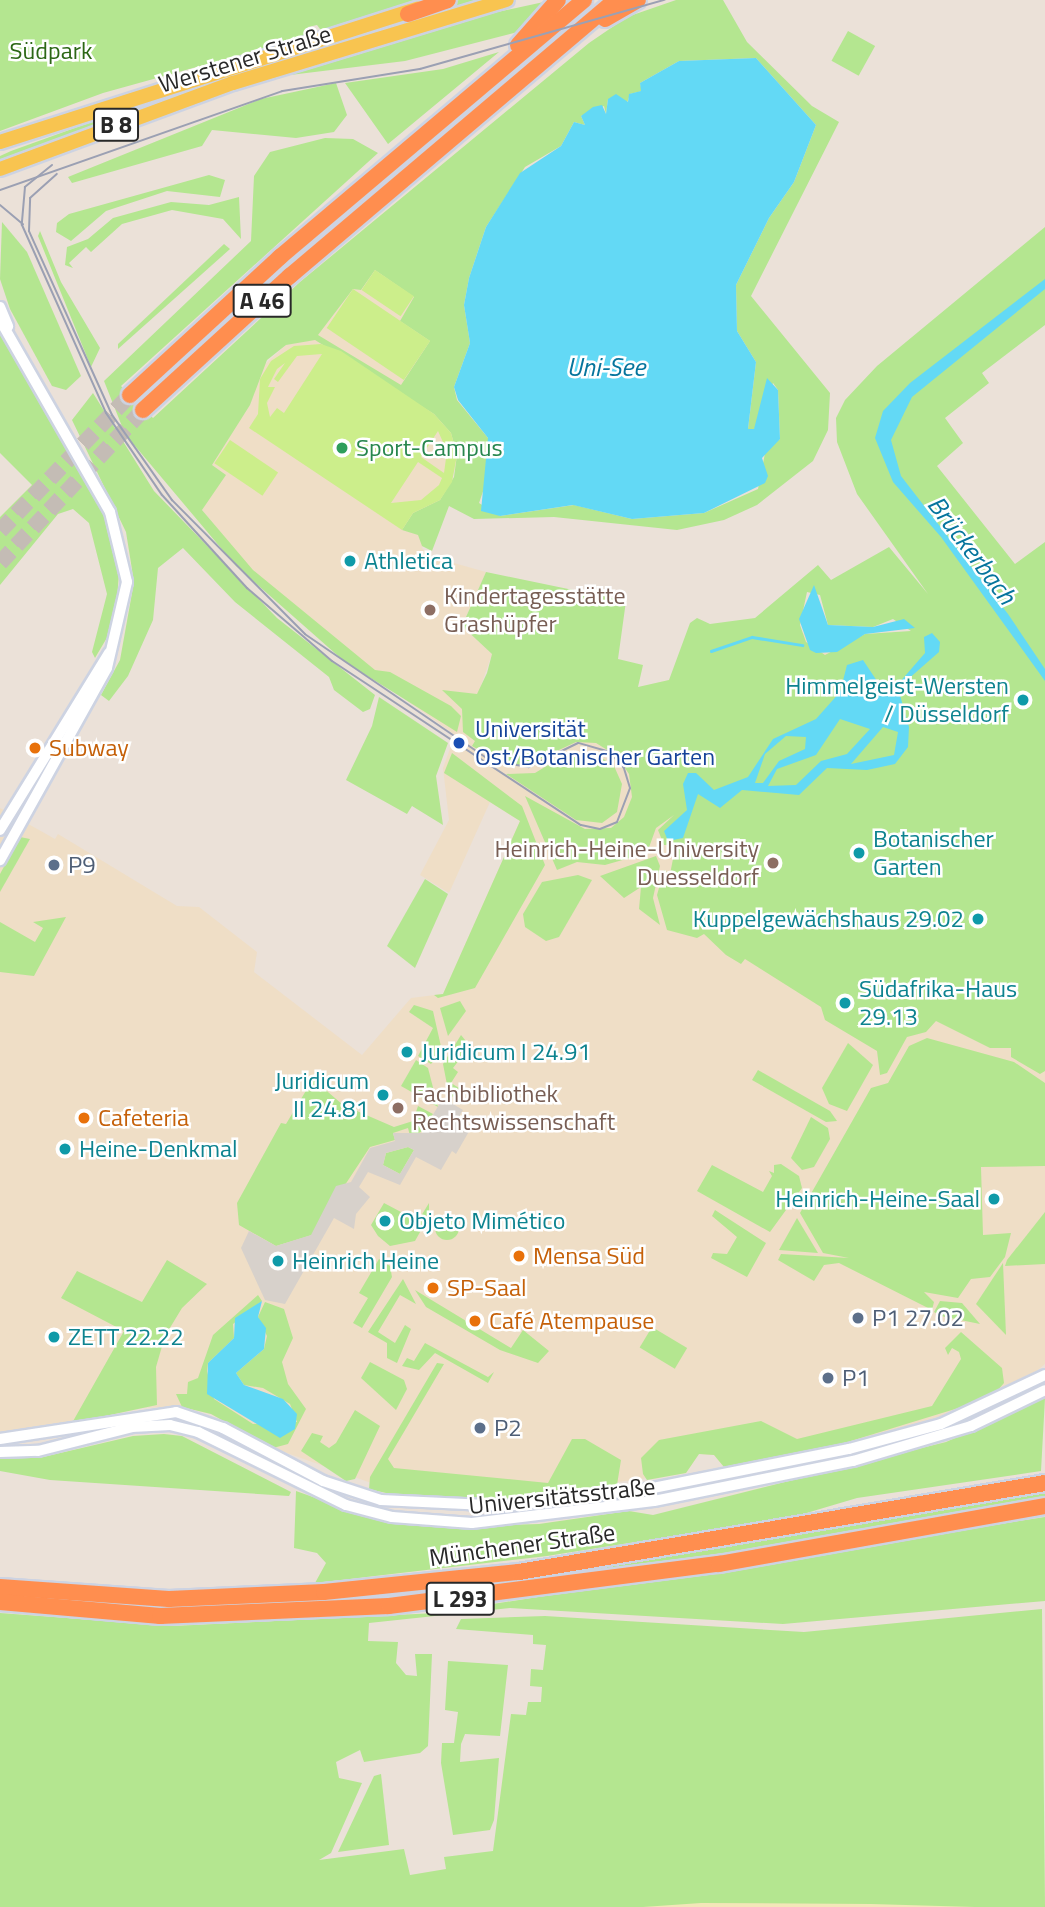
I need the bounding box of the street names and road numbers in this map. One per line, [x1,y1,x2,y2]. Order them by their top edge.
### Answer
street label: Werstener Straße [155,19,335,99]
road number: B 8 [92,106,140,144]
road number: A 46 [232,282,292,320]
street label: Universitätsstraße [467,1472,657,1520]
street label: Münchener Straße [427,1518,617,1572]
road number: L 293 [425,1580,495,1618]

